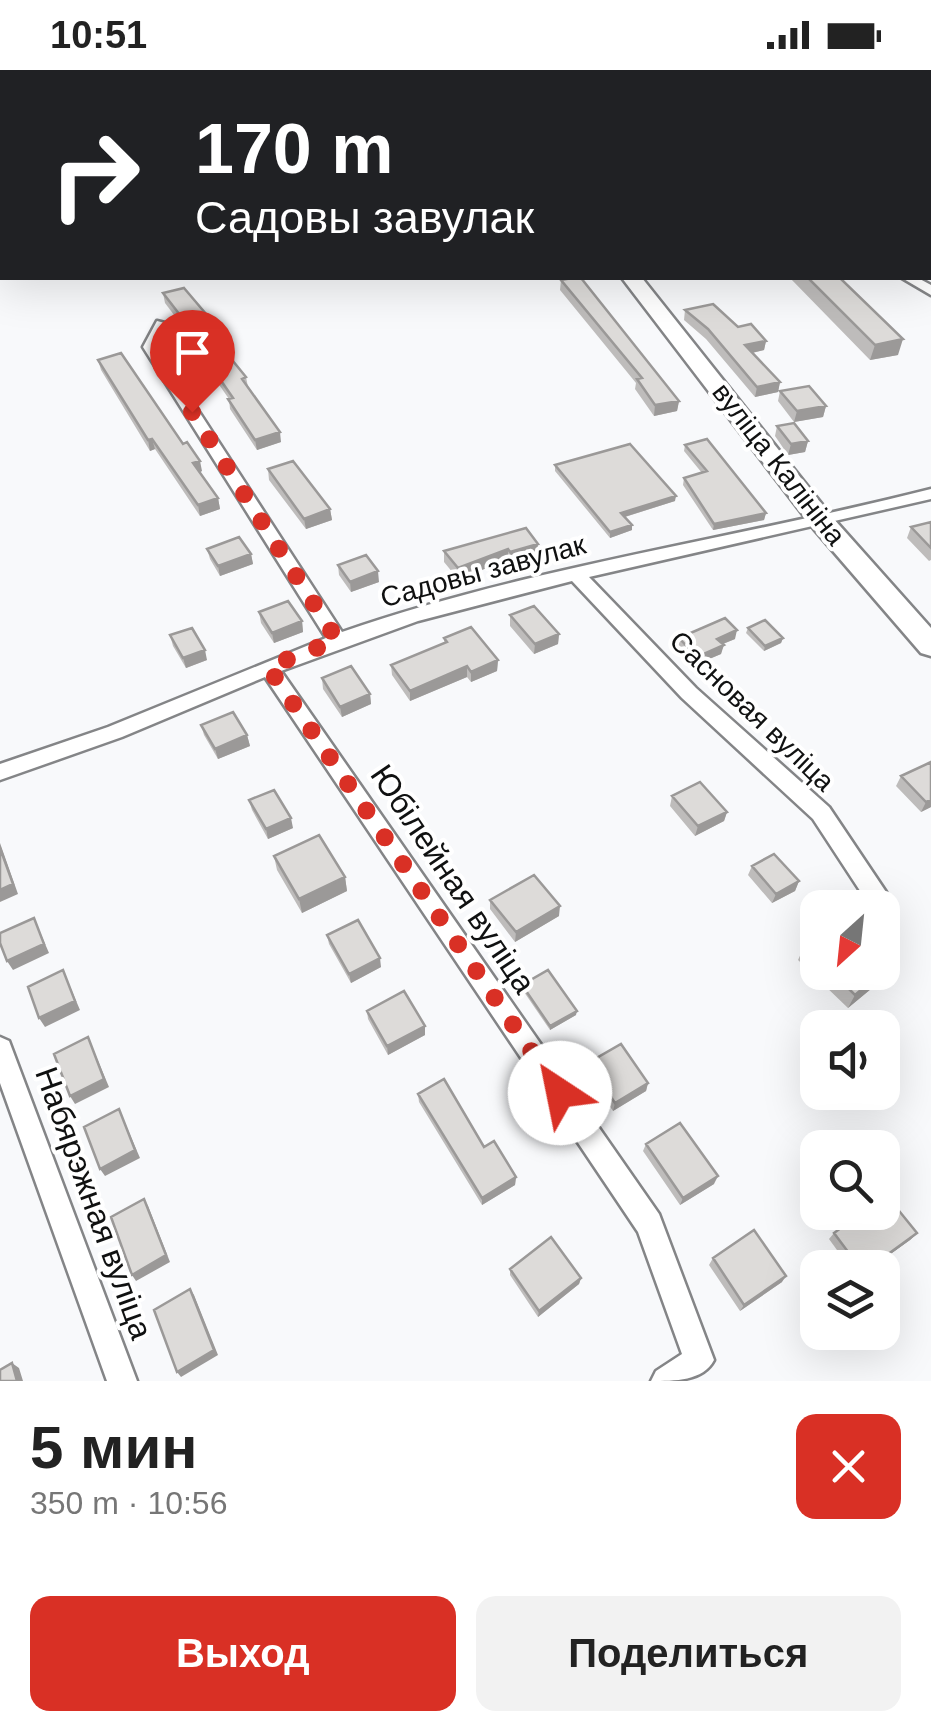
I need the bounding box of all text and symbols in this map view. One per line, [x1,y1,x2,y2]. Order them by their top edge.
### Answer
text: 10:51 [50,14,147,56]
icon: right [30,110,160,240]
text: 170 m [195,110,393,188]
text: Садовы завулак [195,192,534,243]
pin [150,310,235,413]
icon: arrive [165,325,220,380]
street label: вуліца Калініна [706,377,852,551]
street label: Садовы завулак [377,529,590,613]
street label: Сасновая вуліца [664,625,841,797]
street label: Юбілейная вуліца [363,758,543,1000]
north arrow [800,890,900,990]
map controls [800,890,900,1350]
button: sound [800,1010,900,1110]
position arrow [508,1041,612,1145]
street label: Набярэжная вуліца [28,1062,160,1344]
button: search [800,1130,900,1230]
button: layers [800,1250,900,1350]
text: 5 мин [30,1414,198,1481]
button: close [796,1414,901,1519]
text: 350 m · 10:56 [30,1485,227,1521]
button: Выход [30,1596,456,1711]
button: Поделиться [476,1596,901,1711]

